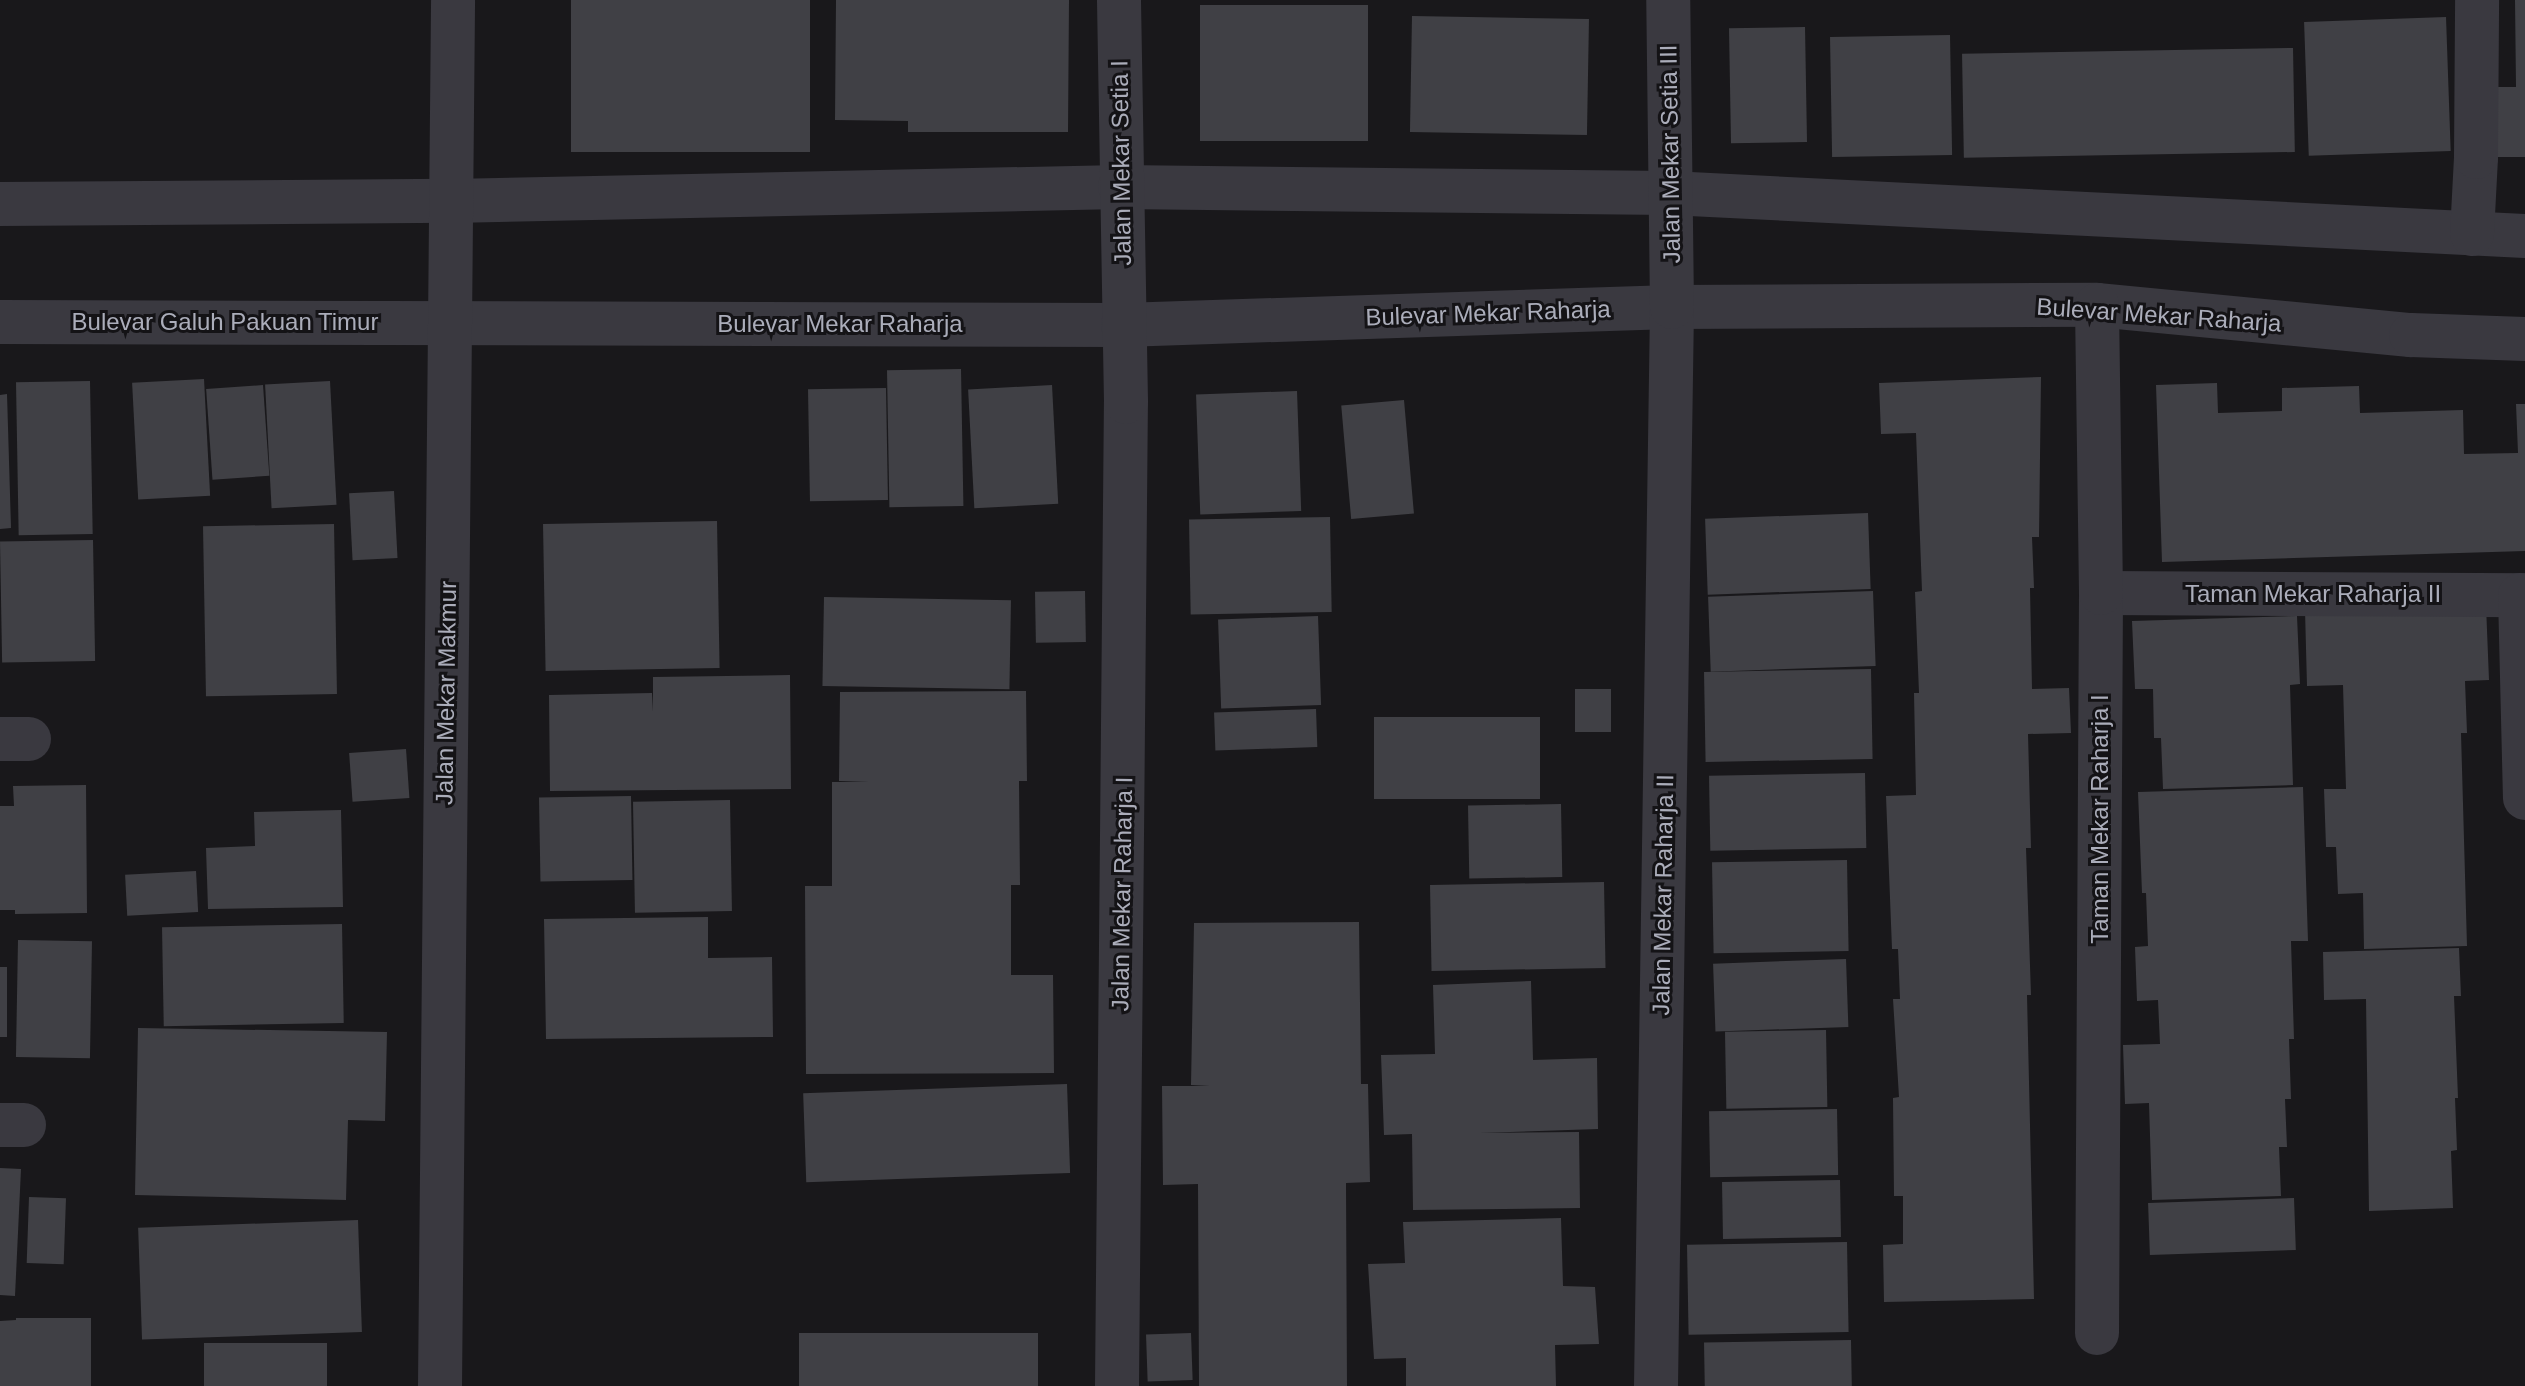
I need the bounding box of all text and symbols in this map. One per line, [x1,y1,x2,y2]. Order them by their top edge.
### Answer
street label: Jalan Mekar Setia III [1654,44,1686,264]
street label: Jalan Mekar Setia I [1105,60,1137,266]
street label: Bulevar Mekar Raharja [2036,292,2282,338]
street label: Bulevar Mekar Raharja [1365,294,1611,332]
street label: Bulevar Galuh Pakuan Timur [71,308,379,336]
street label: Bulevar Mekar Raharja [717,310,963,338]
street label: Taman Mekar Raharja II [2185,580,2441,608]
street label: Jalan Mekar Makmur [430,581,462,805]
street label: Taman Mekar Raharja I [2086,694,2114,944]
street label: Jalan Mekar Raharja II [1646,774,1680,1016]
street label: Jalan Mekar Raharja I [1106,776,1138,1012]

